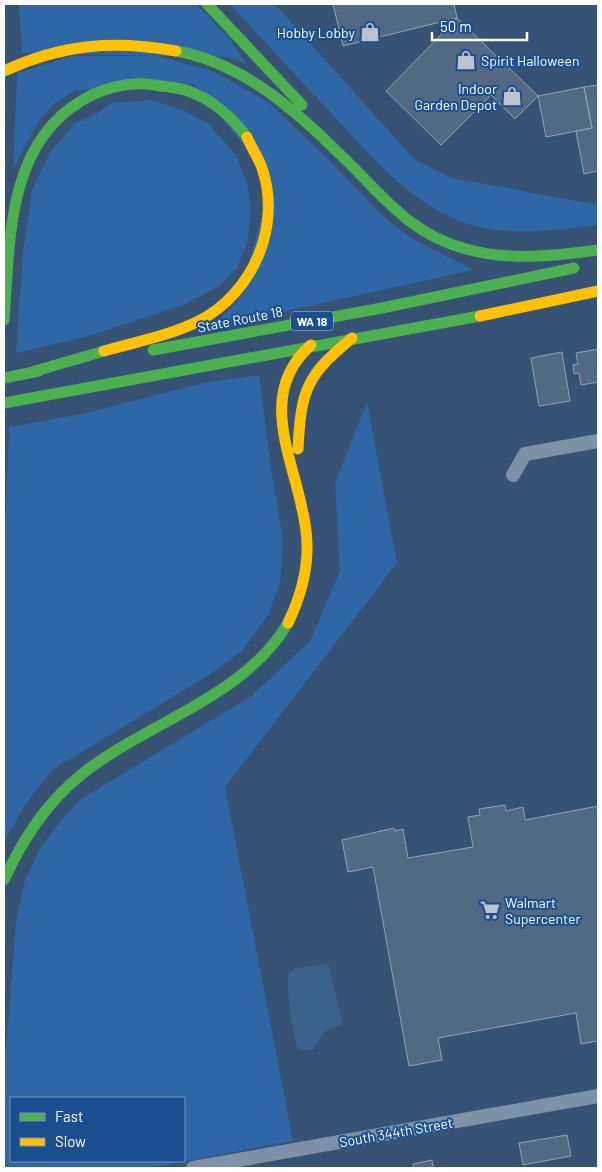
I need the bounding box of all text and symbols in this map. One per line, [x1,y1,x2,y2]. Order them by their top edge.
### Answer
scale bar [432,10,527,42]
text: 50 m [440,17,472,35]
shop icon: Hobby Lobby [359,21,381,43]
place label: Hobby Lobby [277,24,356,41]
shop icon: Spirit Halloween [455,49,477,71]
place label: Spirit Halloween [481,52,579,69]
place label: Indoor Garden Depot [414,80,497,113]
shop icon: Indoor Garden Depot [501,85,523,107]
street label: State Route 18 [196,302,284,336]
road number: WA 18 [291,312,333,331]
place label: Walmart Supercenter [505,894,581,927]
supermarket icon: Walmart Supercenter [479,899,501,921]
legend [10,1097,185,1162]
text: Fast [55,1107,83,1125]
street label: South 344th Street [338,1114,454,1150]
text: Slow [55,1132,86,1150]

